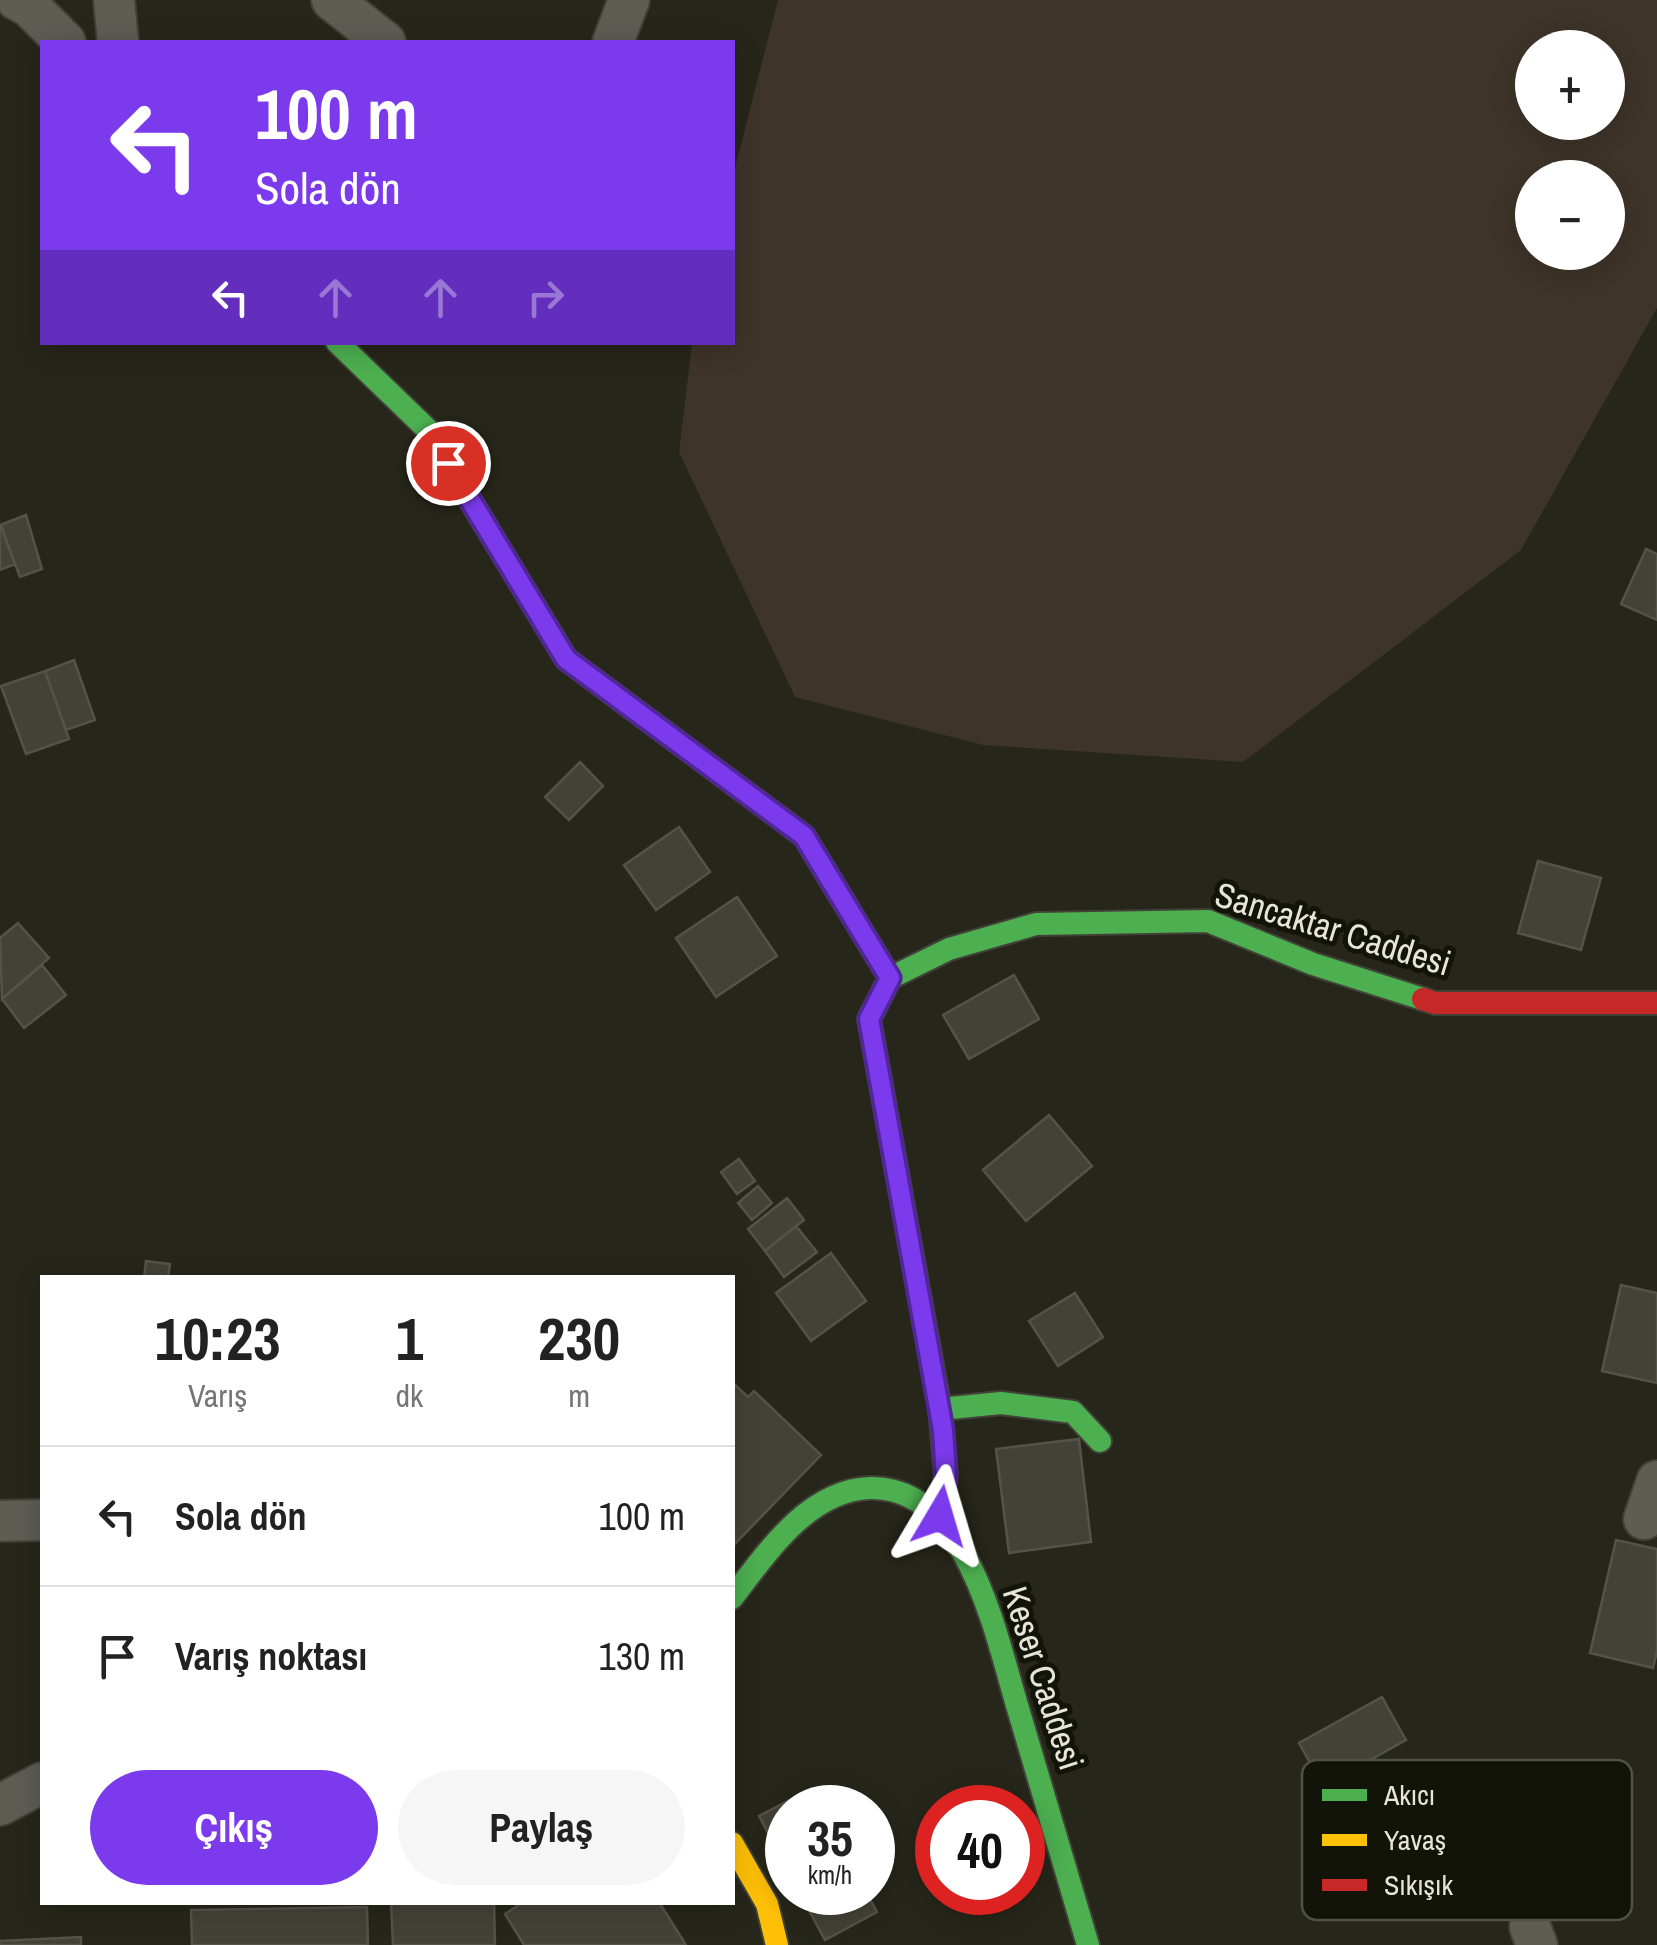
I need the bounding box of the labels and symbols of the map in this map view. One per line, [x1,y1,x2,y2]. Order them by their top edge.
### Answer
pin [406,421,491,506]
street label: Sancaktar Caddesi [1210,870,1457,987]
position arrow [888,1464,992,1568]
street label: Keser Caddesi [992,1580,1095,1775]
legend [1302,1760,1632,1920]
text: Akıcı [1383,1776,1435,1814]
speed limit sign: 40 [915,1785,1045,1915]
text: Yavaş [1384,1821,1446,1859]
text: Sıkışık [1384,1866,1453,1904]

